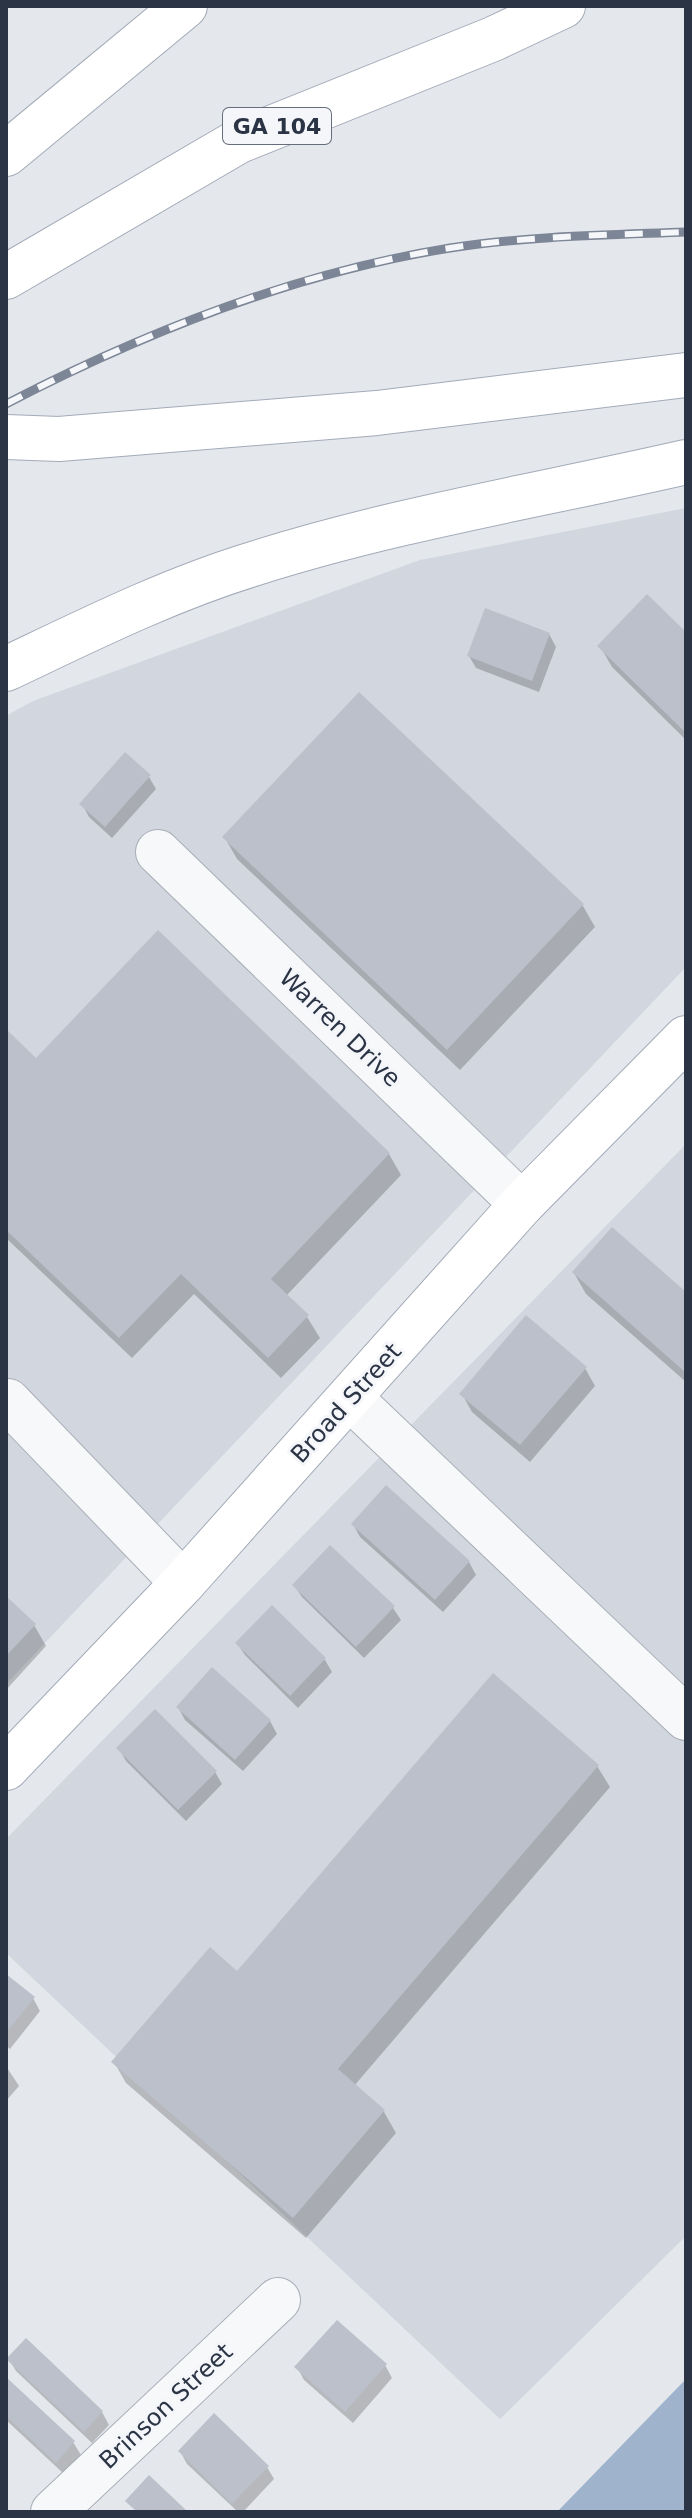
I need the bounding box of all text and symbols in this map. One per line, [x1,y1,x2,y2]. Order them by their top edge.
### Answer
road number: GA 104 [223,108,331,144]
street label: Warren Drive [274,963,406,1093]
street label: Broad Street [285,1338,407,1468]
street label: Brinson Street [94,2337,238,2475]

